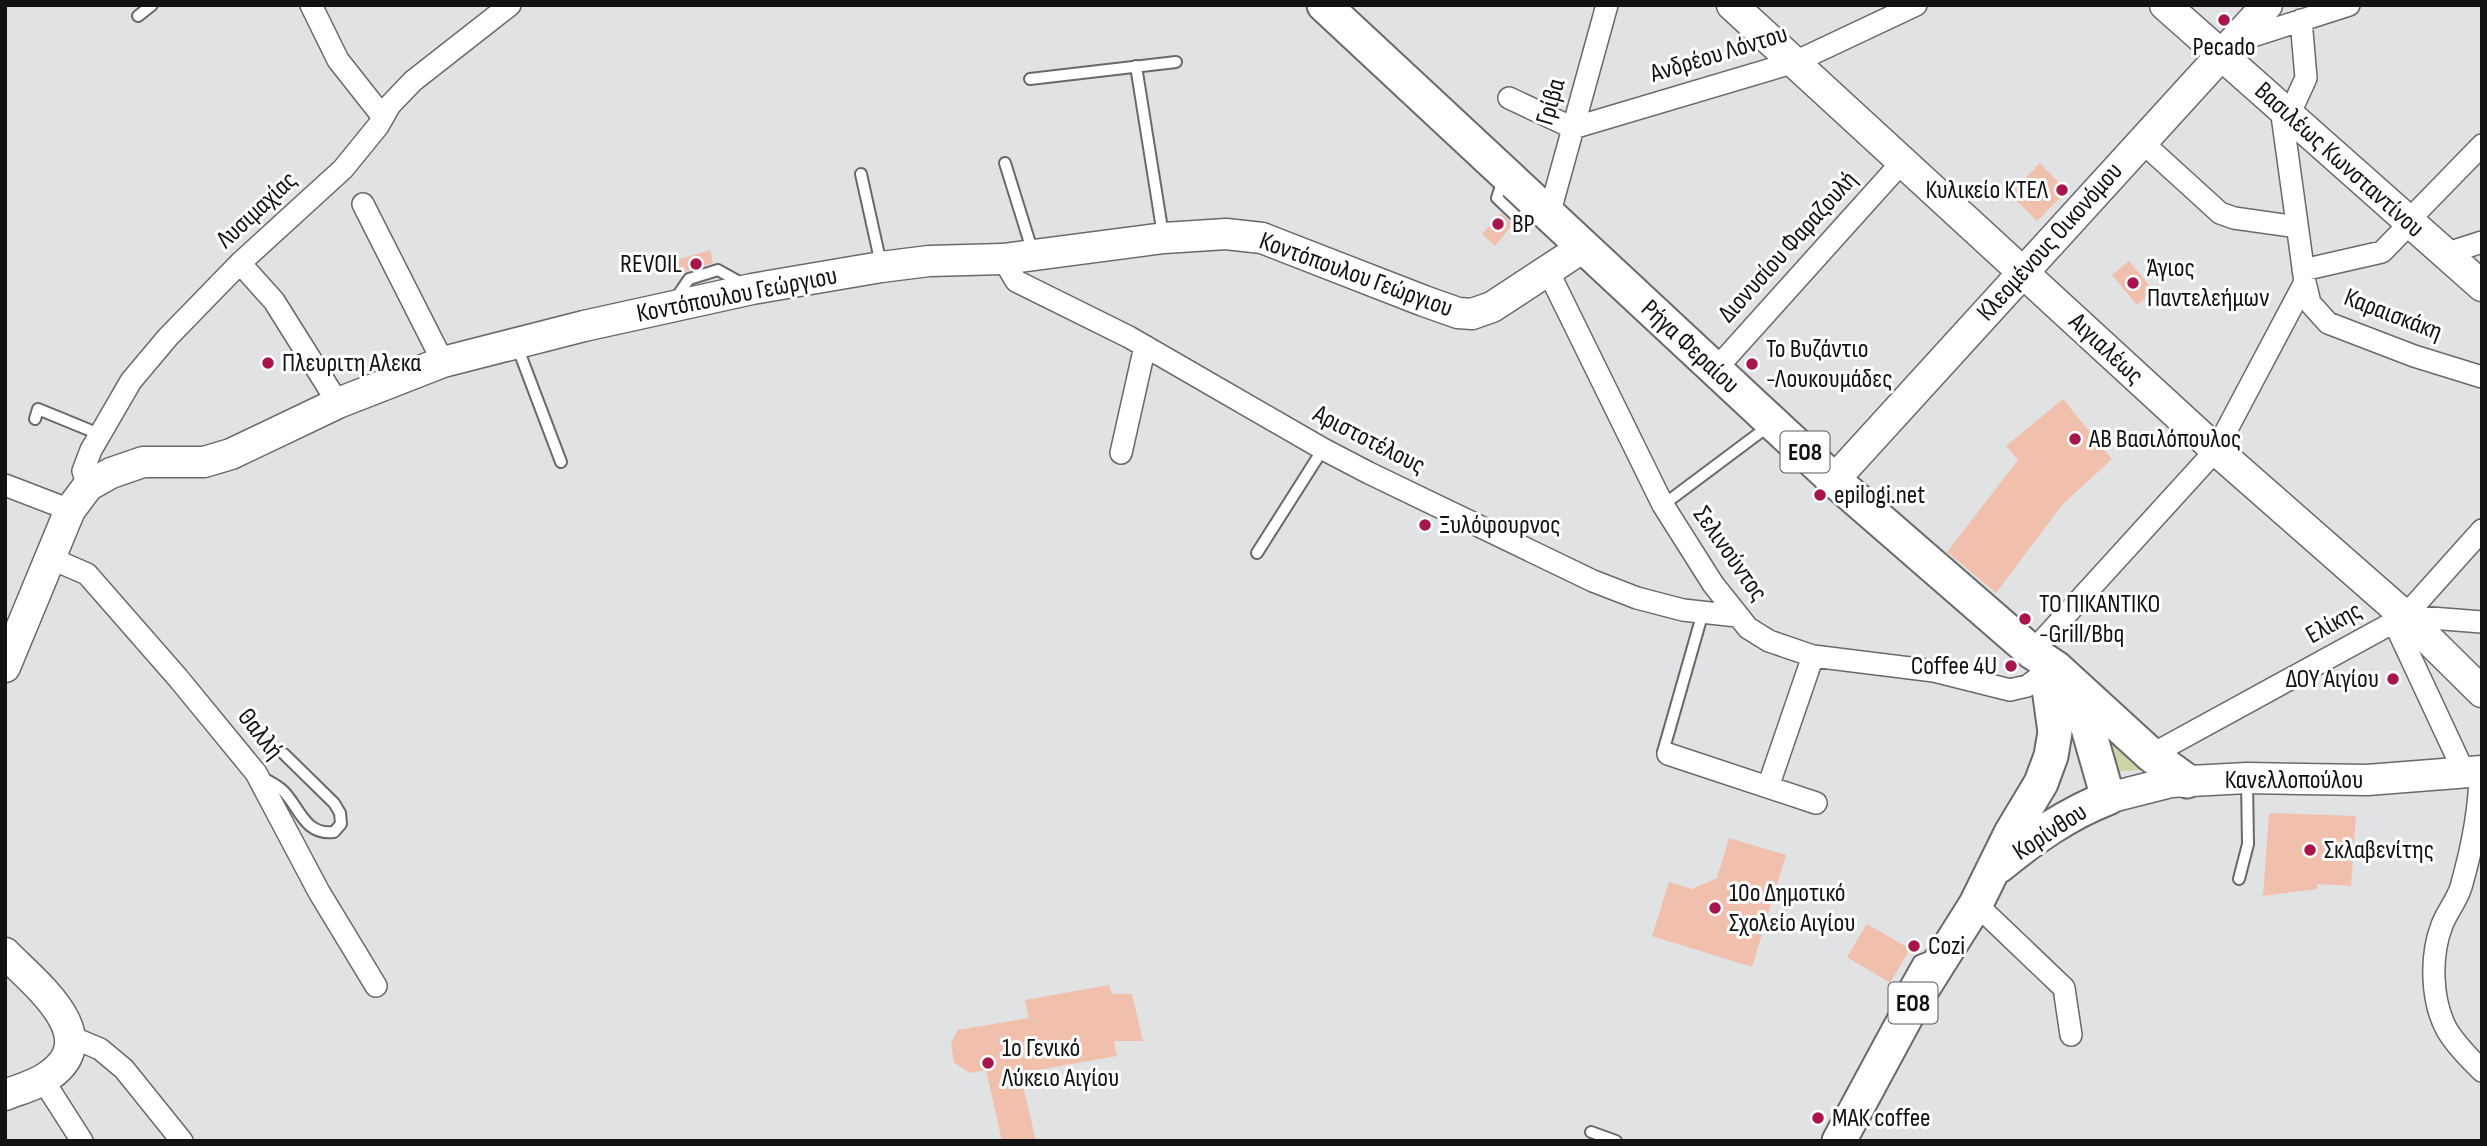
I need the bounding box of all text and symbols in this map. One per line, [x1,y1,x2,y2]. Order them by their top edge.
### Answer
marker: Pecado [2216,12,2232,28]
street label: Ανδρέου Λόντου [1646,18,1791,90]
place label: Pecado [2192,32,2256,63]
street label: Γρίβα [1530,75,1572,129]
street label: Βασιλέως Κωνσταντίνου [2248,76,2430,244]
street label: Κλεομένους Οικονόμου [1971,156,2129,328]
street label: Λυσιμαχίας [210,165,304,256]
street label: Διονυσίου Φαραζουλή [1712,165,1864,329]
place label: Κυλικείο ΚΤΕΛ [1925,175,2049,206]
marker: Κυλικείο ΚΤΕΛ [2054,182,2070,198]
place label: BP [1512,209,1535,240]
marker: BP [1490,216,1506,232]
street label: Κοντόπουλου Γεώργιου [1255,226,1457,324]
place label: REVOIL [620,249,682,280]
place label: Άγιος Παντελεήμων [2147,253,2269,314]
marker: REVOIL [688,256,704,272]
street label: Κοντόπουλου Γεώργιου [634,260,840,330]
marker: Άγιος Παντελεήμων [2125,275,2141,291]
street label: Καραισκάκη [2340,282,2446,348]
street label: Ρήγα Φεραίου [1634,294,1746,400]
street label: Αιγιαλέως [2062,306,2150,391]
place label: Το Βυζάντιο -Λουκουμάδες [1766,334,1892,395]
place label: Πλευριτη Αλεκα [282,348,421,379]
marker: Πλευριτη Αλεκα [260,355,276,371]
marker: Το Βυζάντιο -Λουκουμάδες [1744,356,1760,372]
street label: Αριστοτέλους [1307,398,1430,481]
place label: ΑΒ Βασιλόπουλος [2088,424,2241,455]
marker: ΑΒ Βασιλόπουλος [2067,431,2083,447]
road number: ΕΟ8 [1780,432,1829,472]
place label: epilogi.net [1834,480,1925,511]
marker: epilogi.net [1812,487,1828,503]
street label: Σελινούντος [1686,500,1774,608]
place label: Ξυλόφουρνος [1439,510,1561,541]
marker: Ξυλόφουρνος [1417,517,1433,533]
place label: ΤΟ ΠΙΚΑΝΤΙΚΟ -Grill/Bbq [2039,589,2160,650]
street label: Ελίκης [2301,595,2367,651]
marker: ΤΟ ΠΙΚΑΝΤΙΚΟ -Grill/Bbq [2017,611,2033,627]
place label: Coffee 4U [1911,651,1997,682]
marker: Coffee 4U [2003,658,2019,674]
place label: ΔΟΥ Αιγίου [2286,664,2379,695]
marker: ΔΟΥ Αιγίου [2385,671,2401,687]
street label: Θαλλή [230,702,290,766]
street label: Κανελλοπούλου [2225,765,2363,796]
street label: Κορίνθου [2007,797,2093,867]
place label: Σκλαβενίτης [2324,835,2434,866]
marker: Σκλαβενίτης [2302,842,2318,858]
place label: 10o Δημοτικό Σχολείο Αιγίου [1729,878,1855,939]
marker: 10o Δημοτικό Σχολείο Αιγίου [1707,900,1723,916]
place label: Cozi [1928,931,1965,962]
marker: Cozi [1906,938,1922,954]
road number: ΕΟ8 [1888,982,1938,1023]
place label: 1o Γενικό Λύκειο Αιγίου [1001,1033,1119,1094]
marker: 1o Γενικό Λύκειο Αιγίου [980,1055,996,1071]
place label: ΜΑΚ coffee [1832,1103,1931,1134]
marker: ΜΑΚ coffee [1810,1110,1826,1126]

